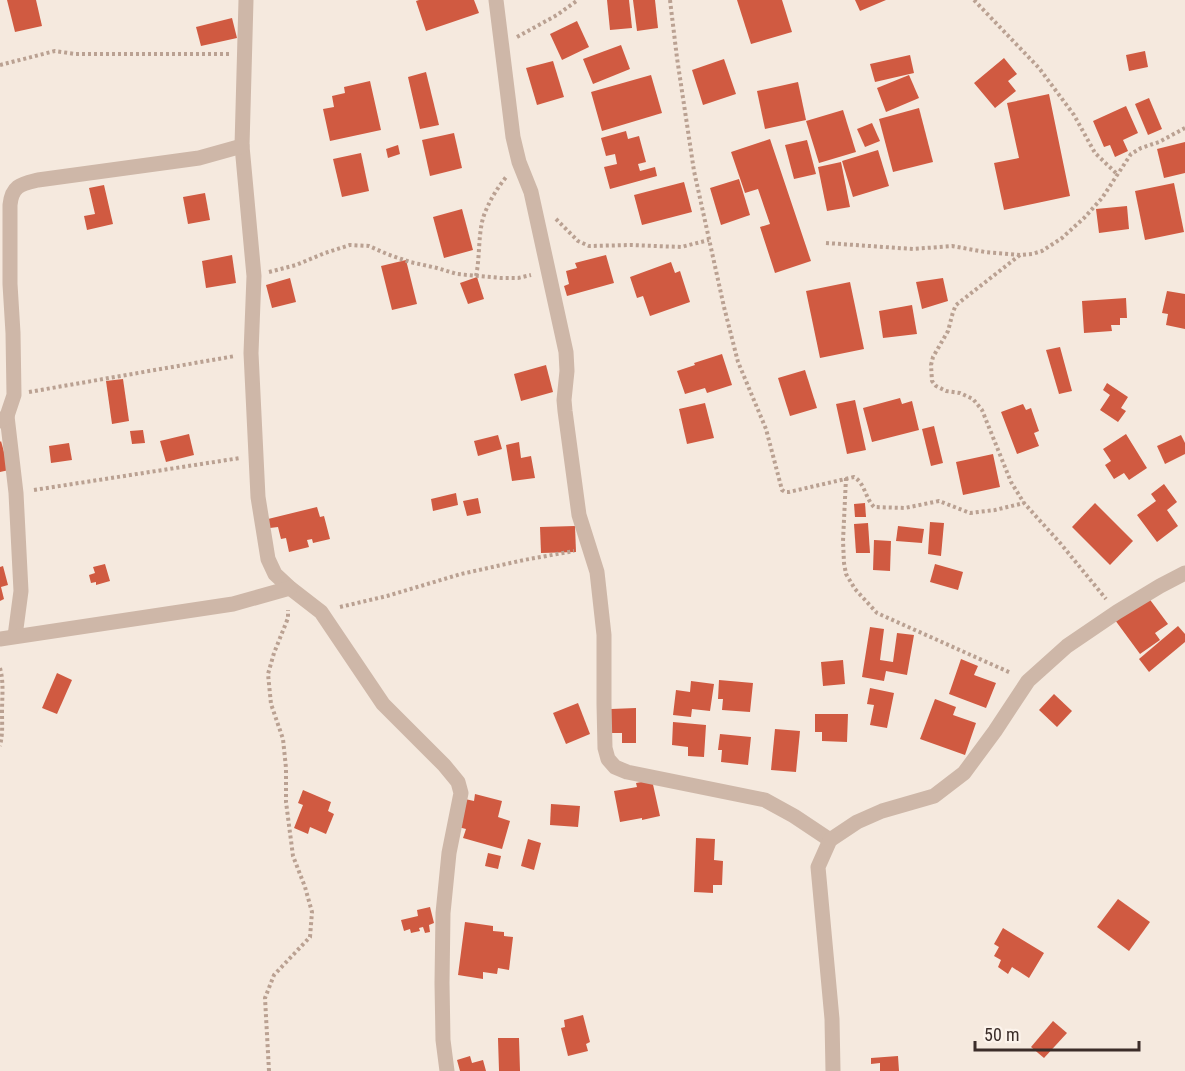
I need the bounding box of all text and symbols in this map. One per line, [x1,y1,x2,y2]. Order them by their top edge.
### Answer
scale bar [975,1014,1138,1052]
text: 50 m [984,1024,1019,1045]

